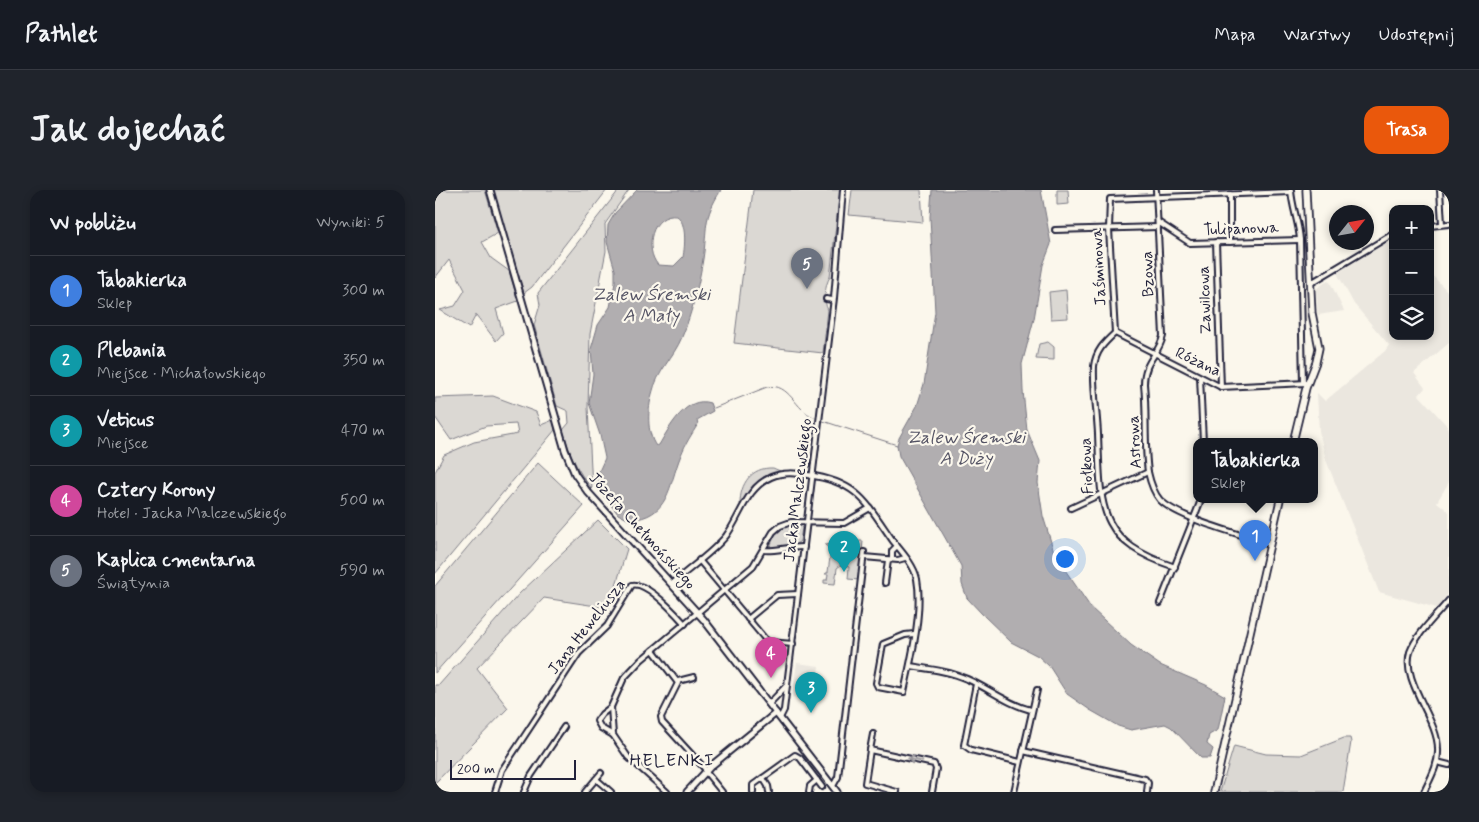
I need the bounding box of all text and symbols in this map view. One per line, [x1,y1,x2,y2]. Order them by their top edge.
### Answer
text: Pathlet [25,19,97,50]
text: Mapa [1215,23,1256,47]
text: Warstwy [1284,23,1351,47]
text: Udostępnij [1379,23,1454,47]
button: Trasa [1364,106,1449,154]
text: Jak dojechać [30,107,225,153]
north arrow [1329,205,1374,250]
map controls [1389,205,1434,340]
button: + [1389,205,1434,250]
text: W pobliżu [50,209,136,237]
text: Wyniki: 5 [316,212,385,233]
street label: Tulipanowa [1203,217,1279,241]
street label: Jaśminowa [1086,227,1112,307]
pin: 5 [791,248,823,289]
street label: Bzowa [1137,250,1159,297]
button: − [1389,250,1434,295]
street label: Zawilcowa [1193,265,1217,335]
text: Tabakierka [97,268,187,293]
text: 1 [62,280,70,301]
text: 300 m [342,280,385,301]
water label: Zalew Śremski A Mały [592,283,712,328]
text: Sklep [97,293,132,314]
button: layers [1389,295,1434,340]
text: Plebania [97,338,166,363]
street label: Różana [1172,342,1224,382]
text: 2 [62,350,70,371]
text: 350 m [343,350,385,371]
text: Miejsce · Michałowskiego [97,363,266,384]
text: Veticus [97,408,154,433]
street label: Astrowa [1123,415,1147,469]
street label: Jacka Malczewskiego [779,417,818,563]
text: 3 [62,420,70,441]
text: 470 m [341,420,385,441]
water label: Zalew Śremski A Duży [907,426,1027,471]
text: Miejsce [97,433,148,454]
street label: Fiołkowa [1075,437,1099,495]
popup [1193,438,1318,503]
text: Tabakierka [1211,448,1300,473]
street label: Józefa Chełmońskiego [583,468,700,595]
text: Sklep [1211,473,1246,494]
text: Cztery Korony [97,478,215,503]
text: 4 [61,490,71,511]
text: 500 m [340,490,385,511]
text: Hotel · Jacka Malczewskiego [97,503,287,524]
pin: 1 [1239,520,1271,561]
pin: 2 [828,531,860,572]
your location [1052,546,1078,572]
text: Kaplica cmentarna [97,548,256,573]
text: 5 [61,560,71,581]
text: 590 m [339,560,385,581]
text: Świątynia [97,573,170,594]
street label: Jana Heweliusza [543,575,631,679]
pin: 4 [755,637,787,678]
pin: 3 [795,672,827,713]
district label: HELENKI [629,749,715,773]
one-way arrow [907,755,923,764]
scale bar [450,757,576,780]
text: 200 m [457,760,495,778]

